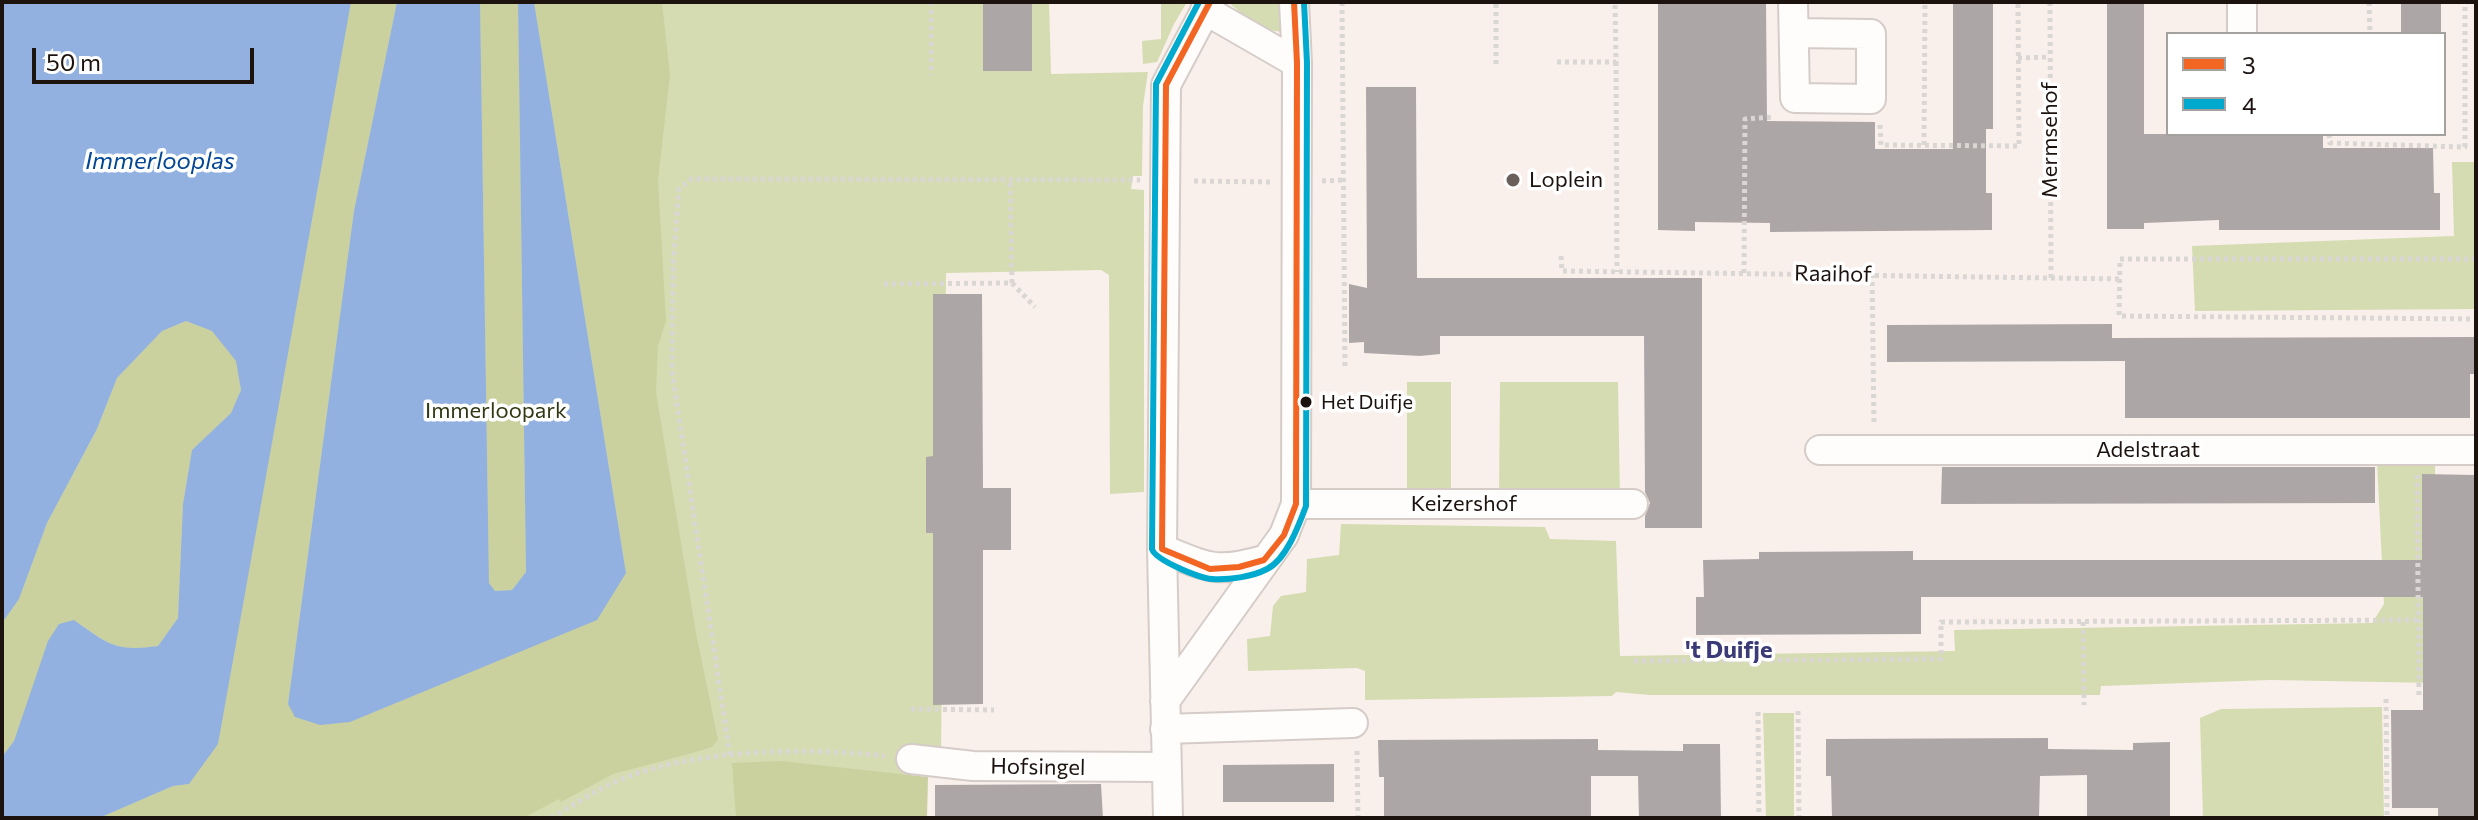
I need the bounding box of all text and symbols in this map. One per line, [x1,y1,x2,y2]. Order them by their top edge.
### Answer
scale bar [36,32,258,82]
legend [2166,32,2446,136]
text: 50 m [46,47,101,76]
text: 3 [2242,50,2256,79]
street label: Mermsehof [2037,82,2063,198]
text: 4 [2242,90,2256,119]
water label: Immerlooplas [85,147,235,175]
place label: Loplein [1529,167,1603,193]
marker: Loplein [1504,171,1522,189]
street label: Raaihof [1794,260,1872,288]
place label: Het Duifje [1321,390,1413,414]
marker: Het Duifje [1298,394,1314,410]
park label: Immerloopark [425,398,567,424]
street label: Adelstraat [2096,437,2200,463]
street label: Keizershof [1411,491,1517,517]
district label: 't Duifje [1685,636,1773,664]
street label: Hofsingel [990,753,1086,781]

